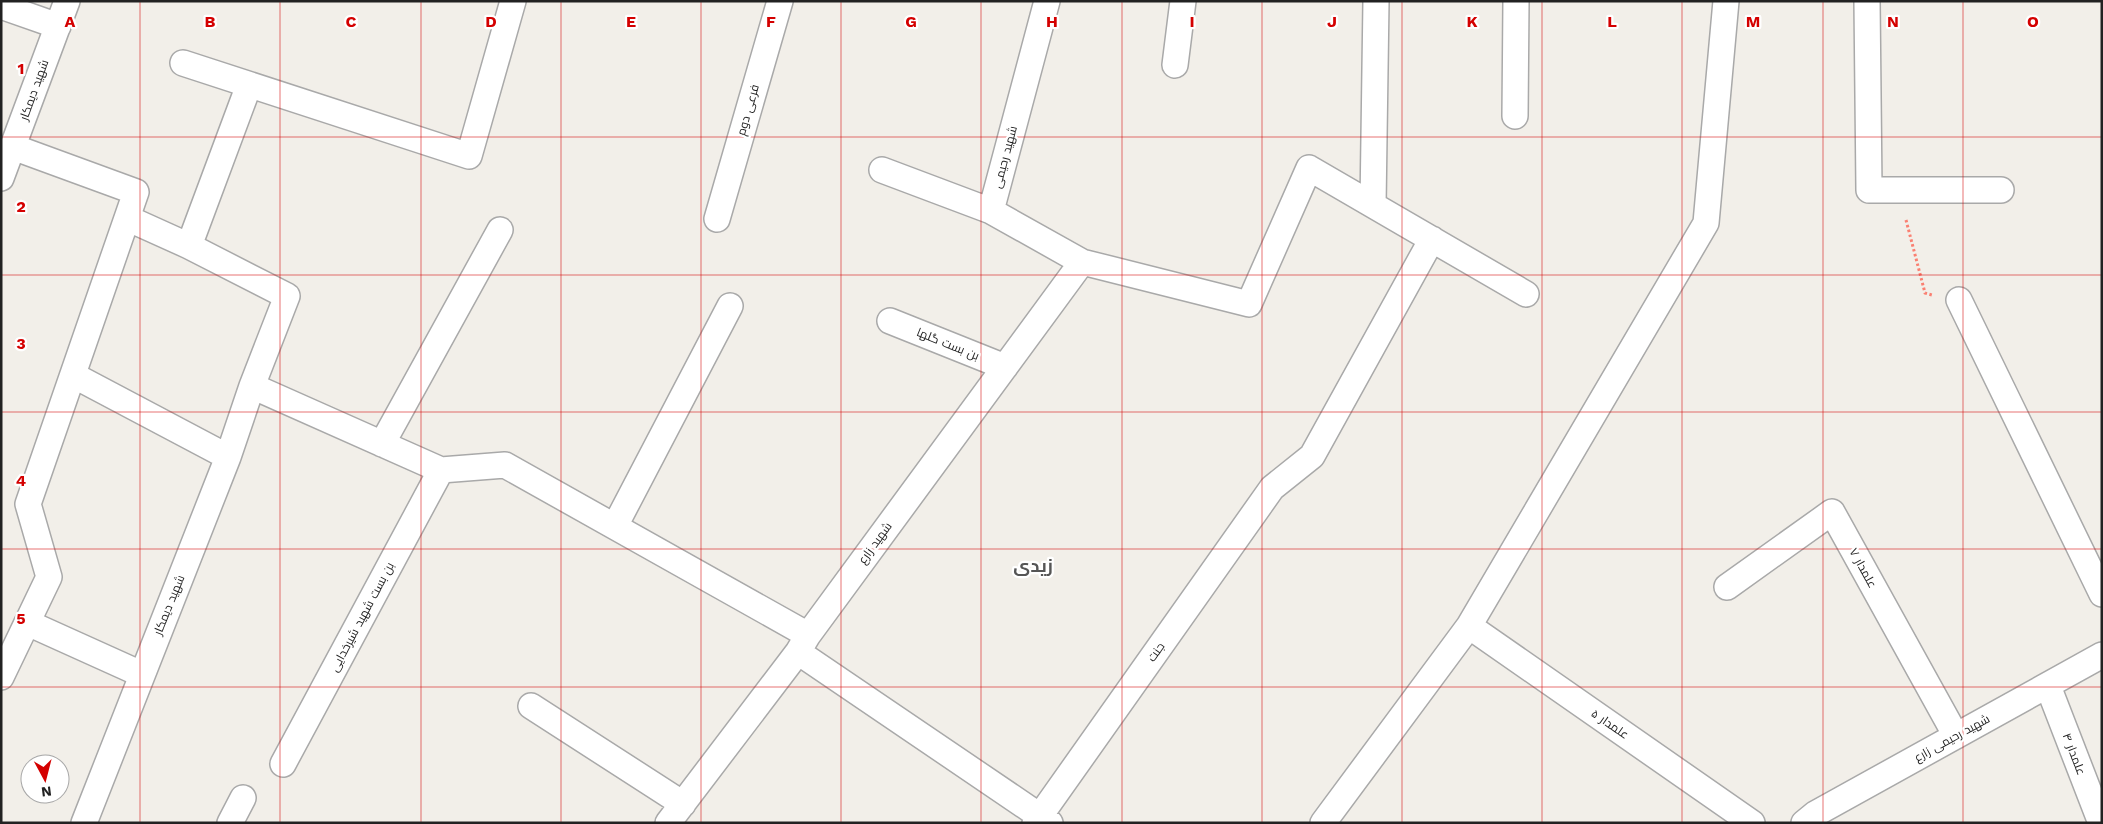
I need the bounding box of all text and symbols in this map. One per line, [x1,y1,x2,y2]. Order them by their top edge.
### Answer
text: A [65,12,76,31]
text: B [205,12,216,31]
text: C [346,12,357,31]
text: D [485,12,497,31]
text: E [626,12,636,31]
text: F [766,12,776,31]
text: G [905,12,917,31]
text: H [1046,12,1058,31]
text: I [1189,12,1195,31]
text: J [1327,12,1337,31]
text: K [1466,12,1478,31]
text: L [1607,12,1617,31]
text: M [1746,12,1760,31]
text: N [1887,12,1899,31]
text: O [2027,12,2039,31]
street label: شهید دیمکار [16,58,51,123]
text: 1 [18,59,24,78]
street label: فرعی دوم [734,83,763,137]
street label: شهید رحیمی [990,124,1020,190]
text: 2 [16,197,26,216]
street label: بن بست گلها [915,325,981,363]
text: 3 [16,334,26,353]
text: 4 [16,471,26,490]
street label: شهید زارع [855,519,896,567]
street label: علمدار ۷ [1846,546,1880,590]
district label: زیدی [1013,555,1053,577]
street label: بن بست شهید شیرخدایی [327,560,397,674]
street label: شهید دیمکار [150,573,187,638]
text: 5 [16,609,26,628]
street label: جنت [1145,640,1167,664]
street label: علمدار ۵ [1589,706,1631,742]
street label: شهید رحیمی زارع [1912,711,1993,765]
street label: علمدار ۴ [2060,731,2088,777]
north arrow [20,754,70,804]
text: N [40,783,53,800]

